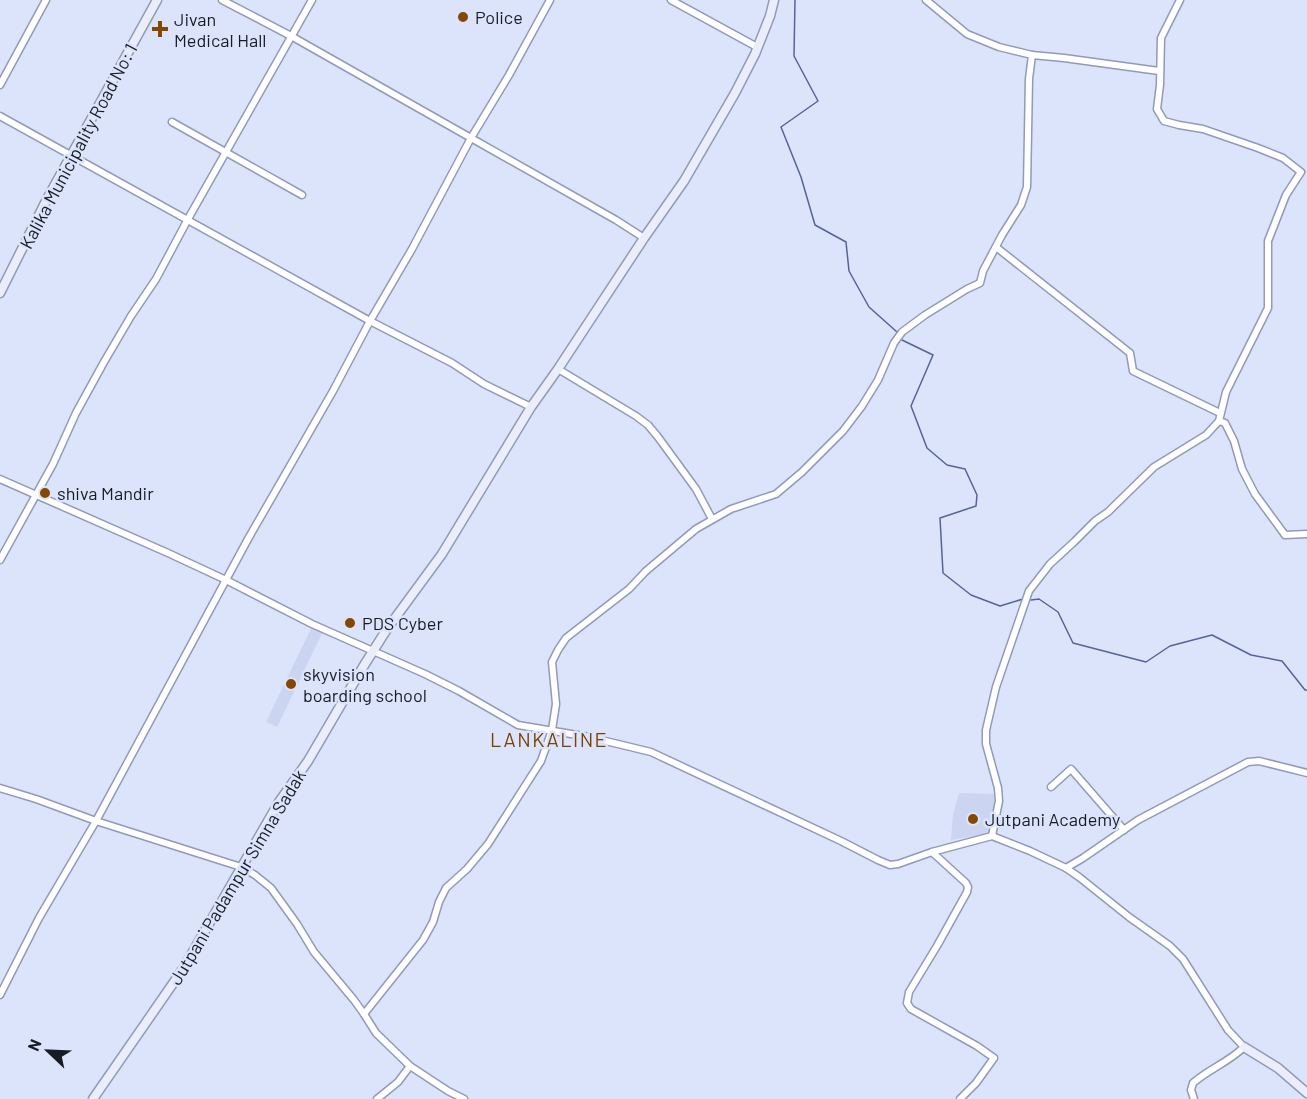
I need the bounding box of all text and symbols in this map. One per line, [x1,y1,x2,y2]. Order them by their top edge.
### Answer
place label: Police [475,6,523,28]
place label: Jivan Medical Hall [174,8,266,51]
marker: Police [456,10,470,24]
marker: Jivan Medical Hall [151,20,169,38]
street label: Kalika Municipality Road No: 1 [15,40,141,252]
place label: shiva Mandir [57,482,154,504]
marker: shiva Mandir [38,486,52,500]
place label: PDS Cyber [362,612,443,634]
marker: PDS Cyber [343,616,357,630]
place label: skyvision boarding school [303,663,427,706]
marker: skyvision boarding school [284,677,298,691]
district label: LANKALINE [490,727,608,751]
street label: Jutpani Padampur Simna Sadak [164,765,310,989]
place label: Jutpani Academy [985,808,1120,830]
marker: Jutpani Academy [966,812,980,826]
north arrow [18,1021,78,1081]
text: N [23,1036,45,1054]

